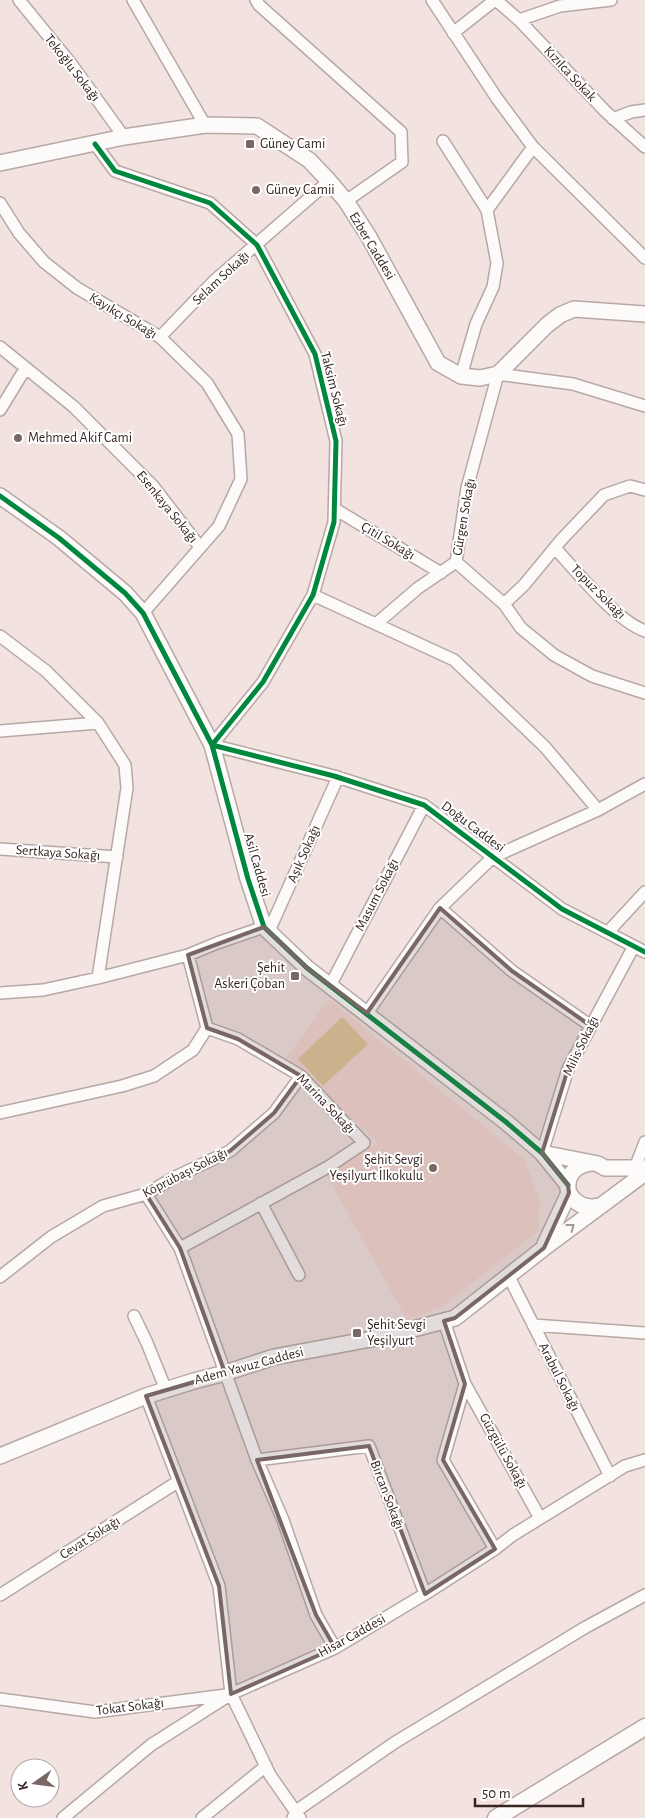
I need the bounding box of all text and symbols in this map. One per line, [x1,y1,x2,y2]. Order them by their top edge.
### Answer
street label: Tekoğlu Sokağı [42,32,102,104]
street label: Kızılca Sokak [541,44,599,105]
place label: Güney Cami [260,137,325,151]
marker: Güney Cami [244,138,256,150]
place label: Güney Camii [266,183,335,197]
marker: Güney Camii [250,184,262,196]
street label: Ezber Caddesi [346,210,398,282]
street label: Selam Sokağı [190,248,252,308]
street label: Kayıkçı Sokağı [87,290,159,342]
street label: Taksim Sokağı [318,350,350,428]
place label: Mehmed Akif Cami [28,431,132,445]
marker: Mehmed Akif Cami [12,432,24,444]
street label: Esenkaya Sokağı [134,468,200,546]
street label: Gürgen Sokağı [450,477,478,557]
street label: Çitil Sokağı [359,519,417,563]
street label: Topuz Sokağı [568,562,628,622]
street label: Doğu Caddesi [439,799,507,855]
street label: Aşık Sokağı [285,823,323,885]
street label: Asil Caddesi [241,831,273,899]
street label: Sertkaya Sokağı [15,843,101,863]
street label: Masum Sokağı [353,857,401,933]
place label: Şehit Askeri Çoban [214,961,286,991]
marker: Şehit Askeri Çoban [289,970,301,982]
street label: Milis Sokağı [561,1014,601,1078]
street label: Marina Sokağı [294,1071,358,1137]
street label: Köprübaşı Sokağı [140,1146,230,1200]
place label: Şehit Sevgi Yeşilyurt İlkokulu [329,1153,423,1183]
marker: Şehit Sevgi Yeşilyurt İlkokulu [427,1162,439,1174]
one-way arrow [565,1224,575,1233]
place label: Şehit Sevgi Yeşilyurt [367,1318,426,1348]
marker: Şehit Sevgi Yeşilyurt [351,1327,363,1339]
street label: Arabul Sokağı [536,1340,582,1414]
street label: Adem Yavuz Caddesi [193,1345,305,1387]
street label: Güzgülü Sokağı [477,1411,529,1491]
street label: Bircan Sokağı [367,1459,407,1531]
street label: Cevat Sokağı [57,1514,123,1562]
street label: Hisar Caddesi [316,1612,388,1660]
street label: Tokat Sokağı [95,1696,165,1718]
north arrow [10,1758,60,1808]
scale bar [475,1776,582,1808]
text: K [15,1779,31,1792]
text: 50 m [482,1786,511,1801]

